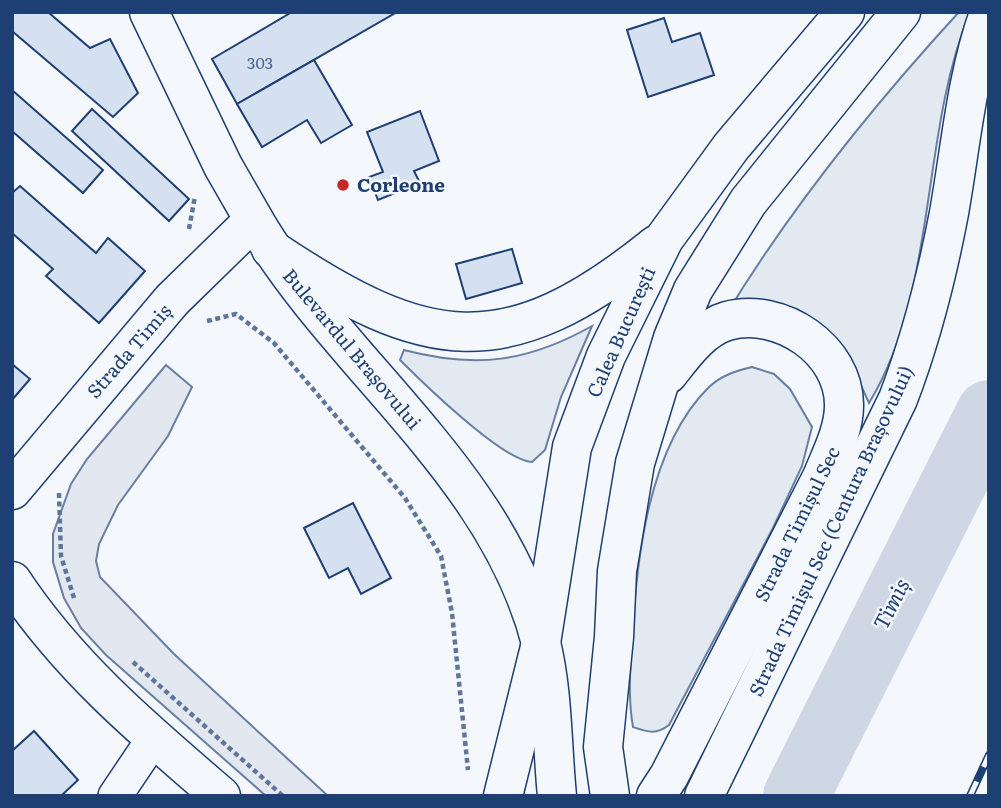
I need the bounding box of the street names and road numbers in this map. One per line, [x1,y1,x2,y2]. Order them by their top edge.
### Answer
street label: Bulevardul Brașovului [277,262,429,435]
street label: Calea București [579,262,661,401]
street label: Strada Timiș [79,297,177,404]
street label: Strada Timișul Sec (Centura Brașovului) [744,362,918,700]
street label: Strada Timișul Sec [746,441,846,606]

